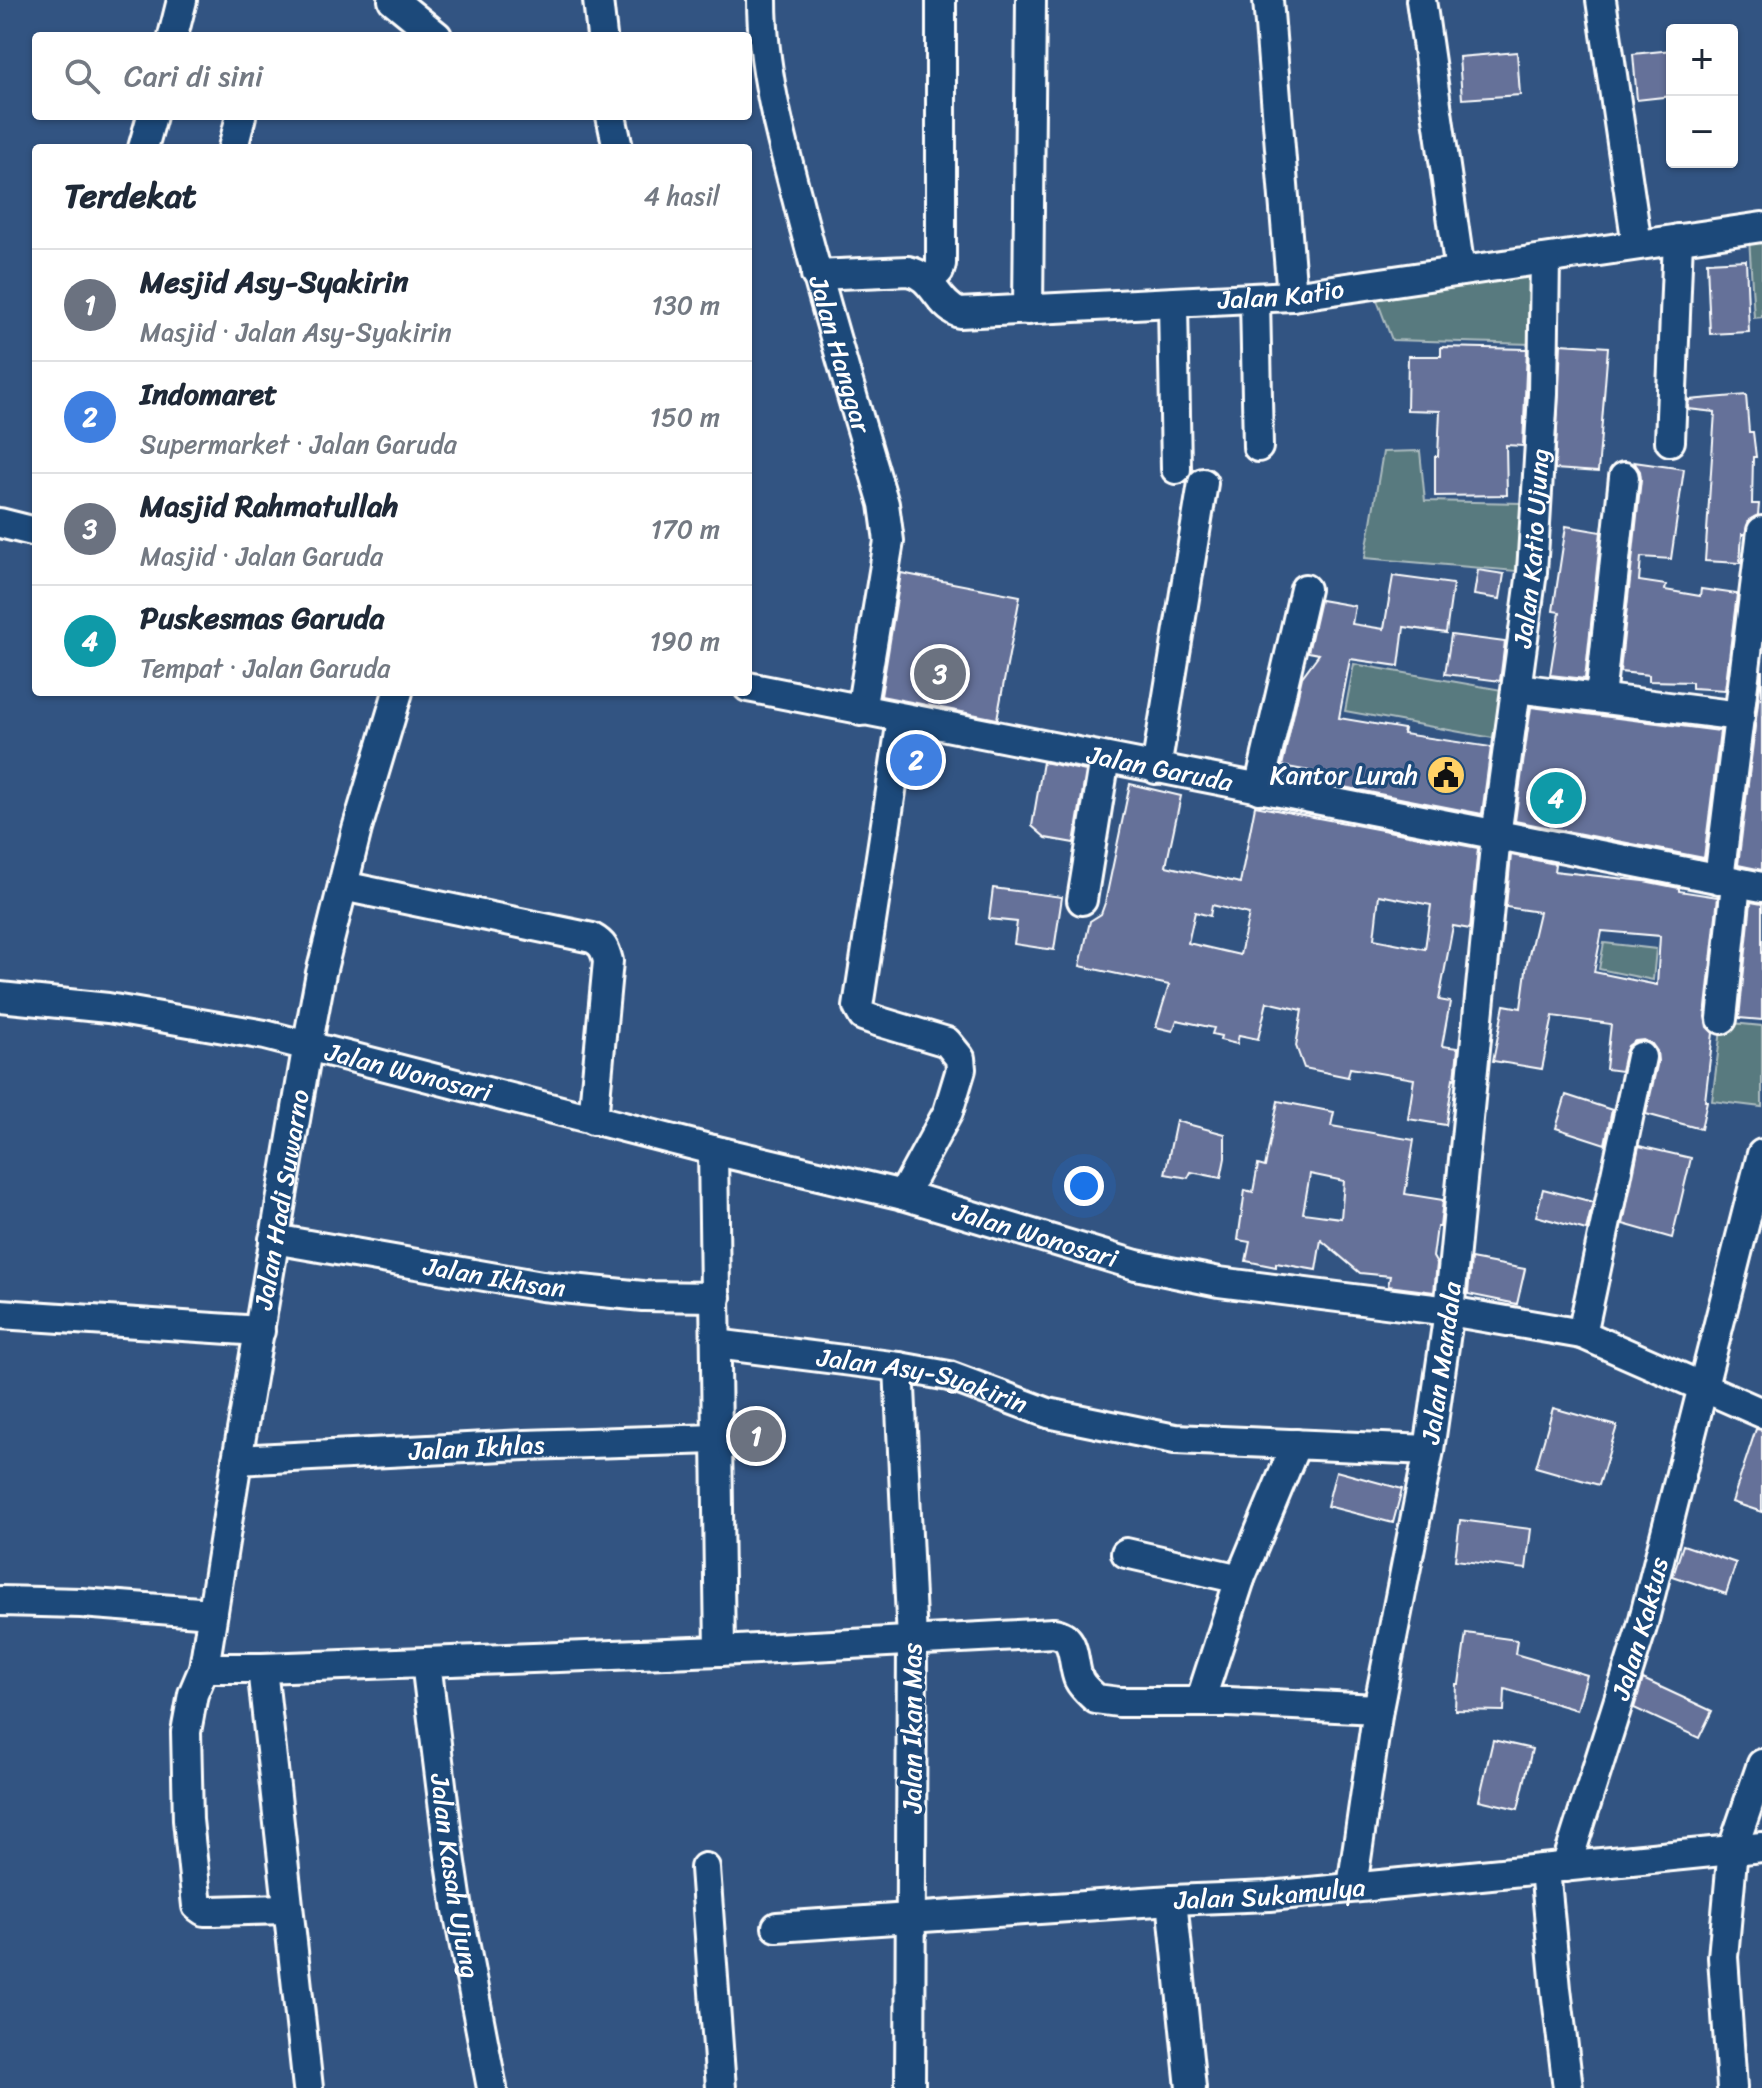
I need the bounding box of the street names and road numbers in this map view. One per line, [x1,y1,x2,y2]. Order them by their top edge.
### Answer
street label: Jalan Katio [1216,266,1347,323]
street label: Jalan Hanggar [795,269,885,440]
street label: Jalan Katio Ujung [1499,447,1563,651]
street label: Jalan Garuda [1082,731,1238,805]
street label: Jalan Wonosari [319,1028,497,1115]
street label: Jalan Hadi Suwarno [240,1086,323,1314]
street label: Jalan Wonosari [947,1188,1124,1282]
street label: Jalan Ikhsan [419,1242,568,1311]
street label: Jalan Mandala [1407,1279,1475,1448]
street label: Jalan Asy-Syakirin [814,1334,1034,1426]
street label: Jalan Ikhlas [407,1421,545,1474]
street label: Jalan Kaktus [1597,1552,1682,1706]
street label: Jalan Ikan Mas [889,1643,935,1814]
street label: Jalan Kasah Ujung [417,1770,494,1982]
street label: Jalan Sukamulya [1172,1864,1367,1923]

